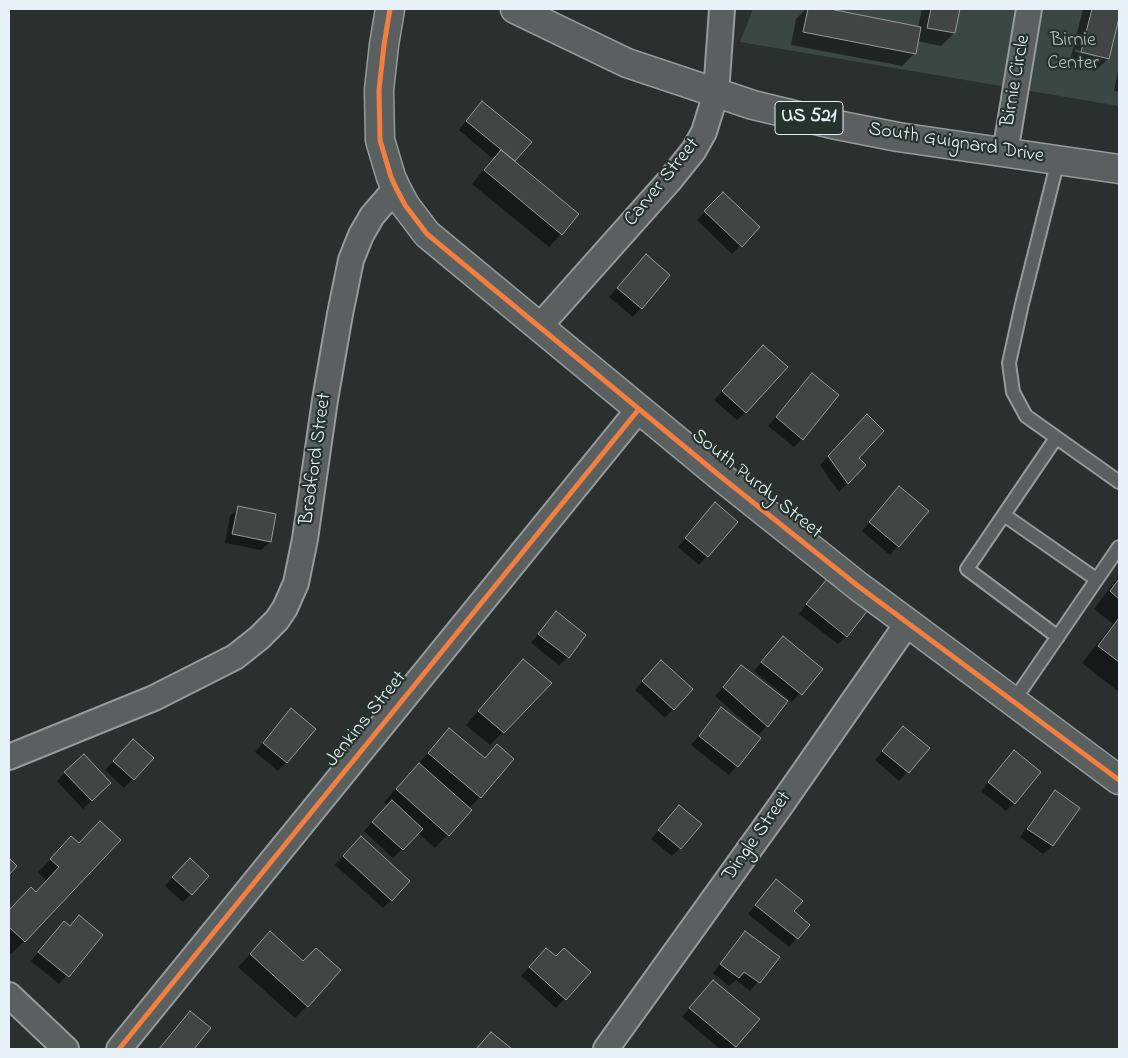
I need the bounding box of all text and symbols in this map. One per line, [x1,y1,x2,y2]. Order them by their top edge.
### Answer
park label: Birnie Center [1047,30,1099,77]
street label: Birnie Circle [997,33,1037,129]
road number: US 521 [775,102,843,134]
street label: South Guignard Drive [867,118,1045,170]
street label: Carver Street [620,134,706,232]
street label: Bradford Street [296,391,338,527]
street label: South Purdy Street [686,425,826,545]
street label: Jenkins Street [321,667,413,773]
street label: Dingle Street [718,787,798,887]

